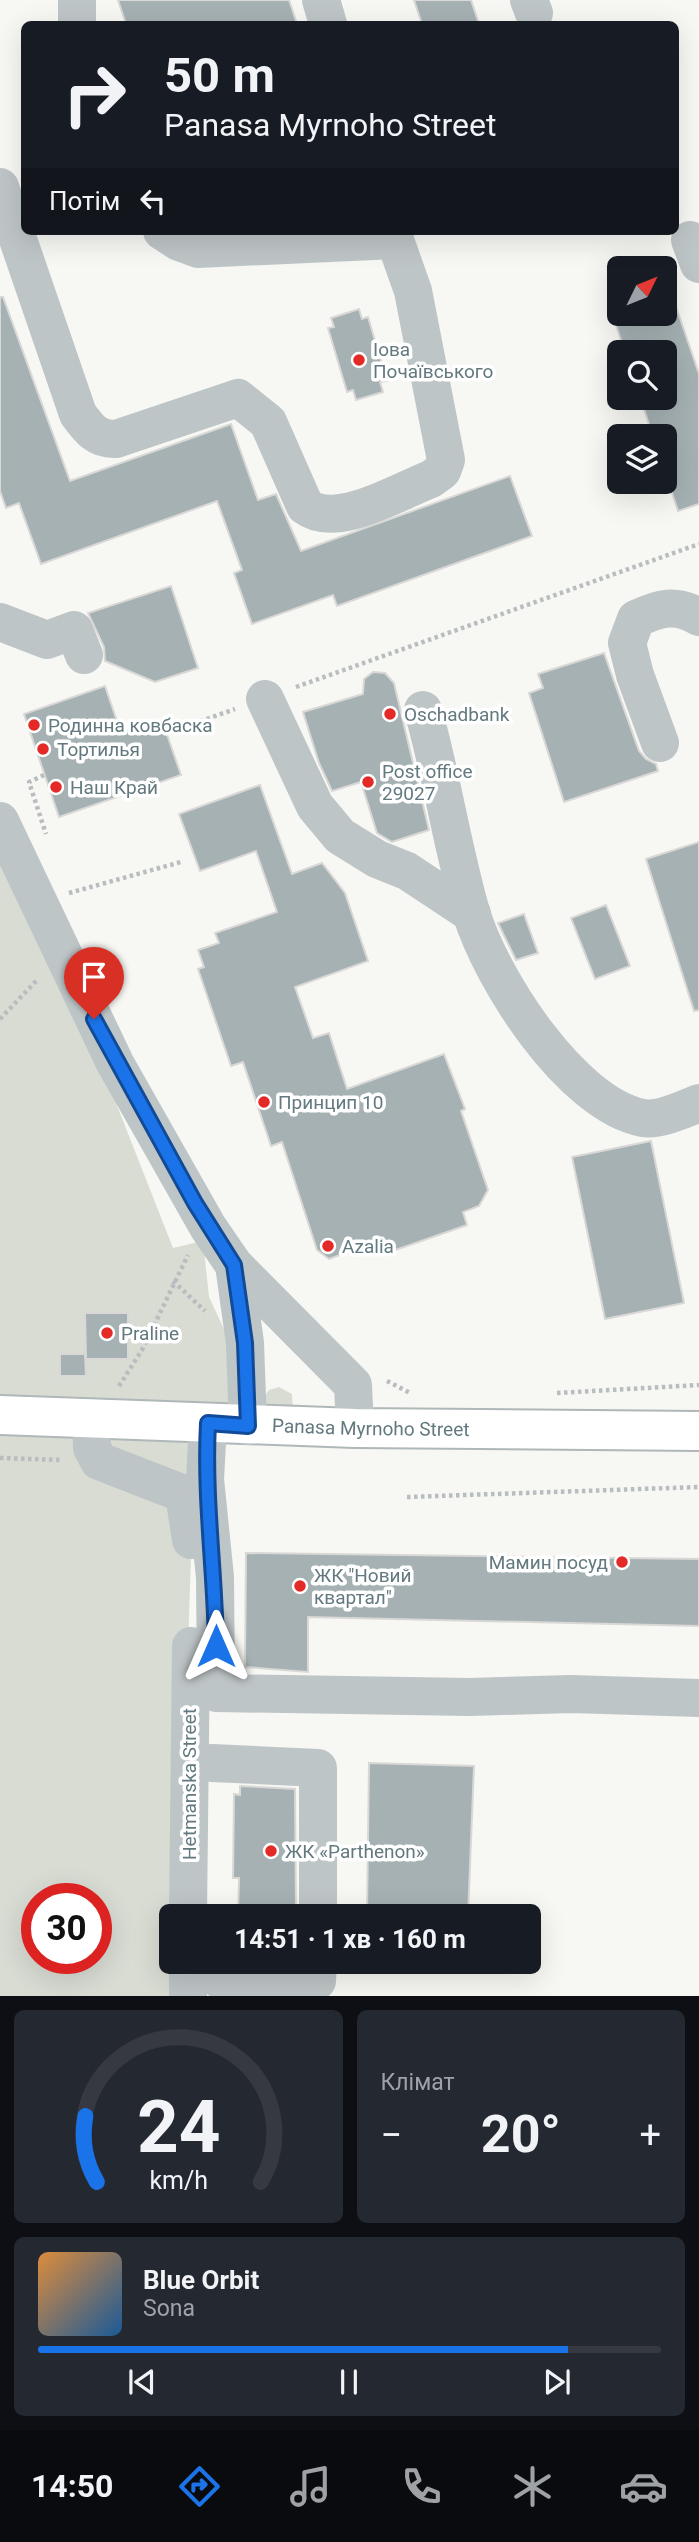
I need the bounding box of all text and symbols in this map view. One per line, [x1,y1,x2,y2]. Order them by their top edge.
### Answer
text: 50 m [164,47,275,104]
icon: right [49,49,140,140]
text: Panasa Myrnoho Street [164,106,496,144]
icon: left [134,182,172,220]
text: Потім [49,186,120,216]
north arrow [607,256,677,326]
map controls [607,256,677,494]
place label: Іова Почаївського [373,338,493,383]
button: search [607,340,677,410]
marker: Іова Почаївського [351,352,367,368]
button: layers [607,424,677,494]
place label: Oschadbank [404,703,510,726]
marker: Oschadbank [382,706,398,722]
place label: Родинна ковбаска [48,714,213,737]
marker: Родинна ковбаска [26,717,42,733]
place label: Тортилья [57,738,140,761]
marker: Тортилья [35,741,51,757]
place label: Post office 29027 [382,760,473,805]
marker: Post office 29027 [360,774,376,790]
place label: Наш Край [70,776,158,799]
marker: Наш Край [48,779,64,795]
pin [64,947,124,1019]
icon: arrive [75,958,113,996]
place label: Принцип 10 [278,1091,383,1114]
marker: Принцип 10 [256,1094,272,1110]
place label: Azalia [342,1235,394,1258]
marker: Azalia [320,1238,336,1254]
place label: Praline [121,1322,179,1345]
marker: Praline [99,1325,115,1341]
street label: Panasa Myrnoho Street [272,1413,470,1440]
place label: Мамин посуд [489,1551,608,1574]
marker: Мамин посуд [614,1554,630,1570]
place label: ЖК "Новий квартал" [314,1564,411,1609]
marker: ЖК "Новий квартал" [292,1578,308,1594]
position arrow [179,1609,253,1683]
street label: Hetmanska Street [178,1708,201,1860]
place label: ЖК «Parthenon» [285,1840,425,1863]
marker: ЖК «Parthenon» [263,1843,279,1859]
speed limit sign: 30 [21,1883,112,1974]
text: 14:51 · 1 хв · 160 m [234,1924,466,1954]
text: Клімат [381,2069,455,2096]
text: 24 [136,2085,220,2171]
text: 20° [481,2104,561,2165]
text: − [381,2113,402,2157]
text: + [639,2113,661,2157]
text: km/h [149,2166,208,2195]
text: Blue Orbit [143,2265,259,2295]
text: Sona [143,2295,195,2322]
icon: previous [123,2363,161,2401]
icon: pause [330,2363,368,2401]
icon: next [538,2363,576,2401]
icon: directions [175,2462,224,2511]
icon: music [286,2462,335,2511]
icon: phone [397,2462,446,2511]
icon: climate [508,2462,557,2511]
icon: car [619,2462,668,2511]
text: 14:50 [31,2467,113,2505]

